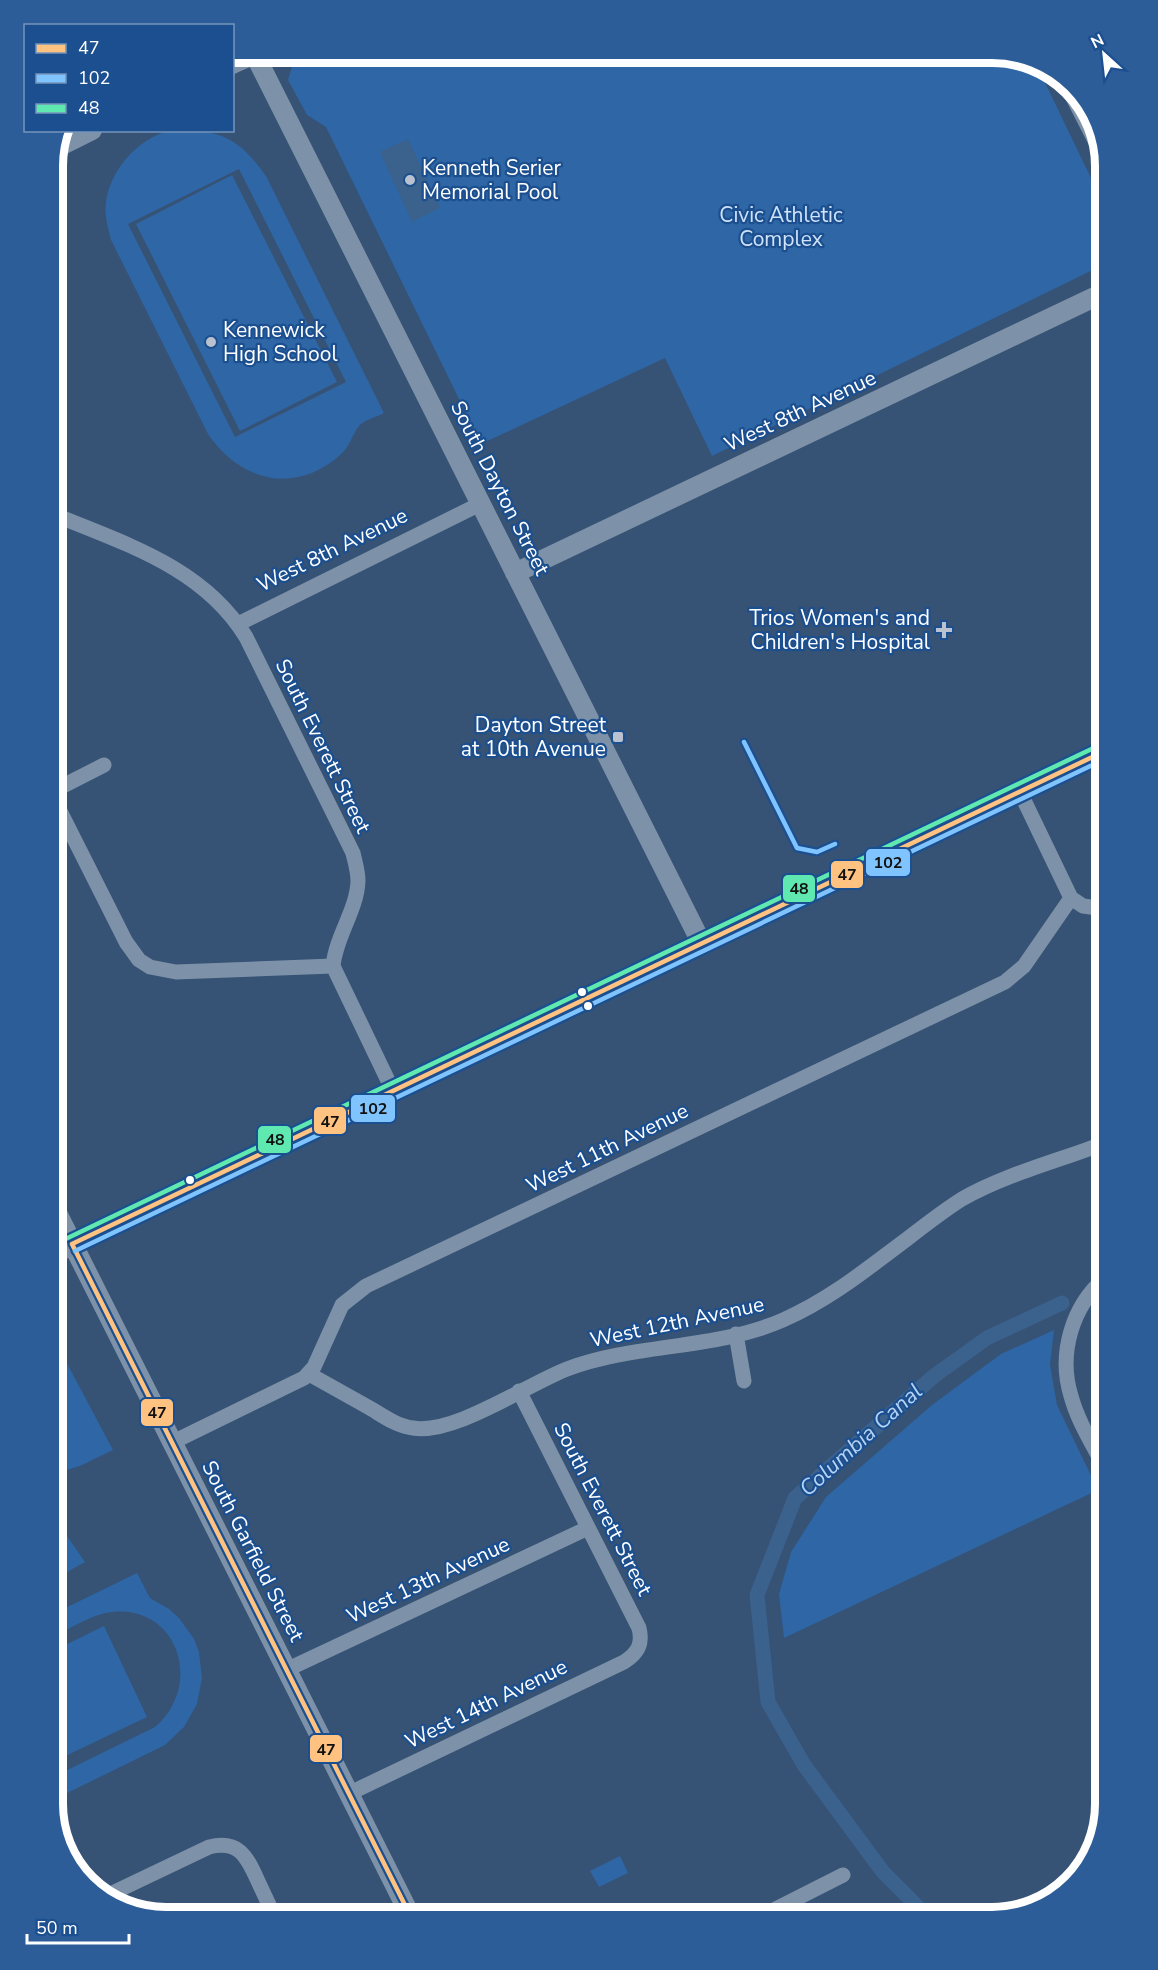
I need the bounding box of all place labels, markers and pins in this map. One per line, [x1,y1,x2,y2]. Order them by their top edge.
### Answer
place label: Kenneth Serier Memorial Pool [422,154,561,206]
marker: Kenneth Serier Memorial Pool [403,173,417,187]
place label: Kennewick High School [223,316,338,368]
marker: Kennewick High School [204,335,218,349]
place label: Trios Women's and Children's Hospital [749,604,931,656]
marker: Trios Women's and Children's Hospital [935,621,953,639]
place label: Dayton Street at 10th Avenue [461,711,607,763]
marker: Dayton Street at 10th Avenue [611,730,625,744]
unlabelled marker [576,986,588,998]
unlabelled marker [582,1000,594,1012]
unlabelled marker [184,1174,196,1186]

